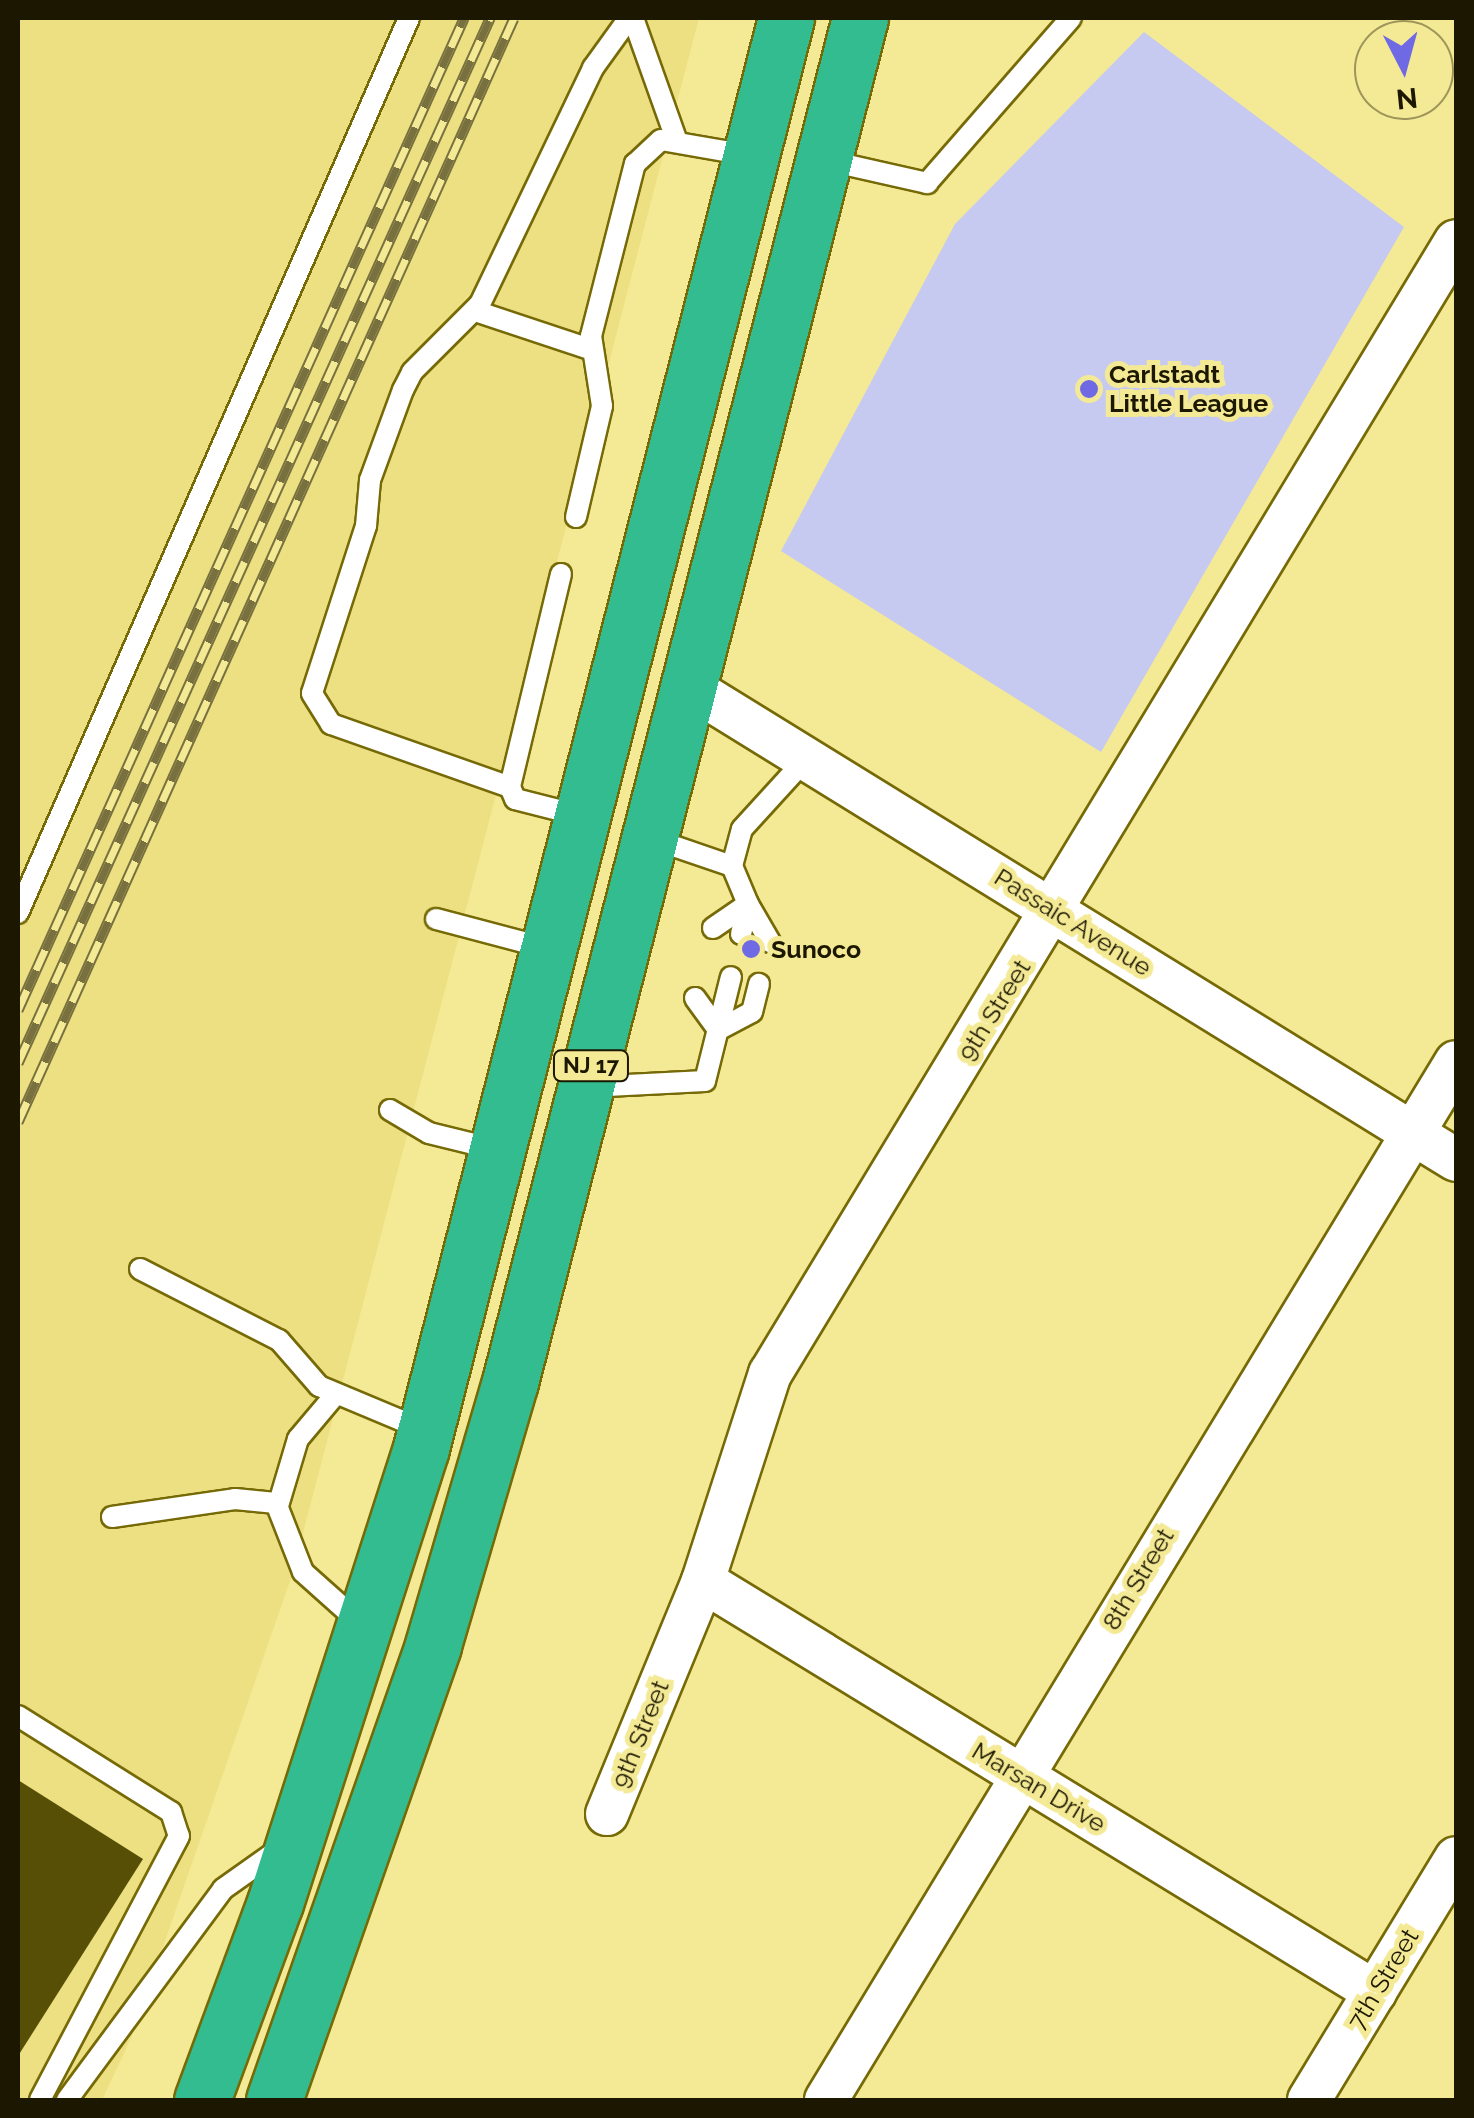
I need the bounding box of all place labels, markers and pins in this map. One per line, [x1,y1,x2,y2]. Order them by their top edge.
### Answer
place label: Carlstadt Little League [1109,360,1268,419]
marker: Carlstadt Little League [1078,378,1100,400]
place label: Sunoco [771,934,861,964]
marker: Sunoco [740,938,762,960]

